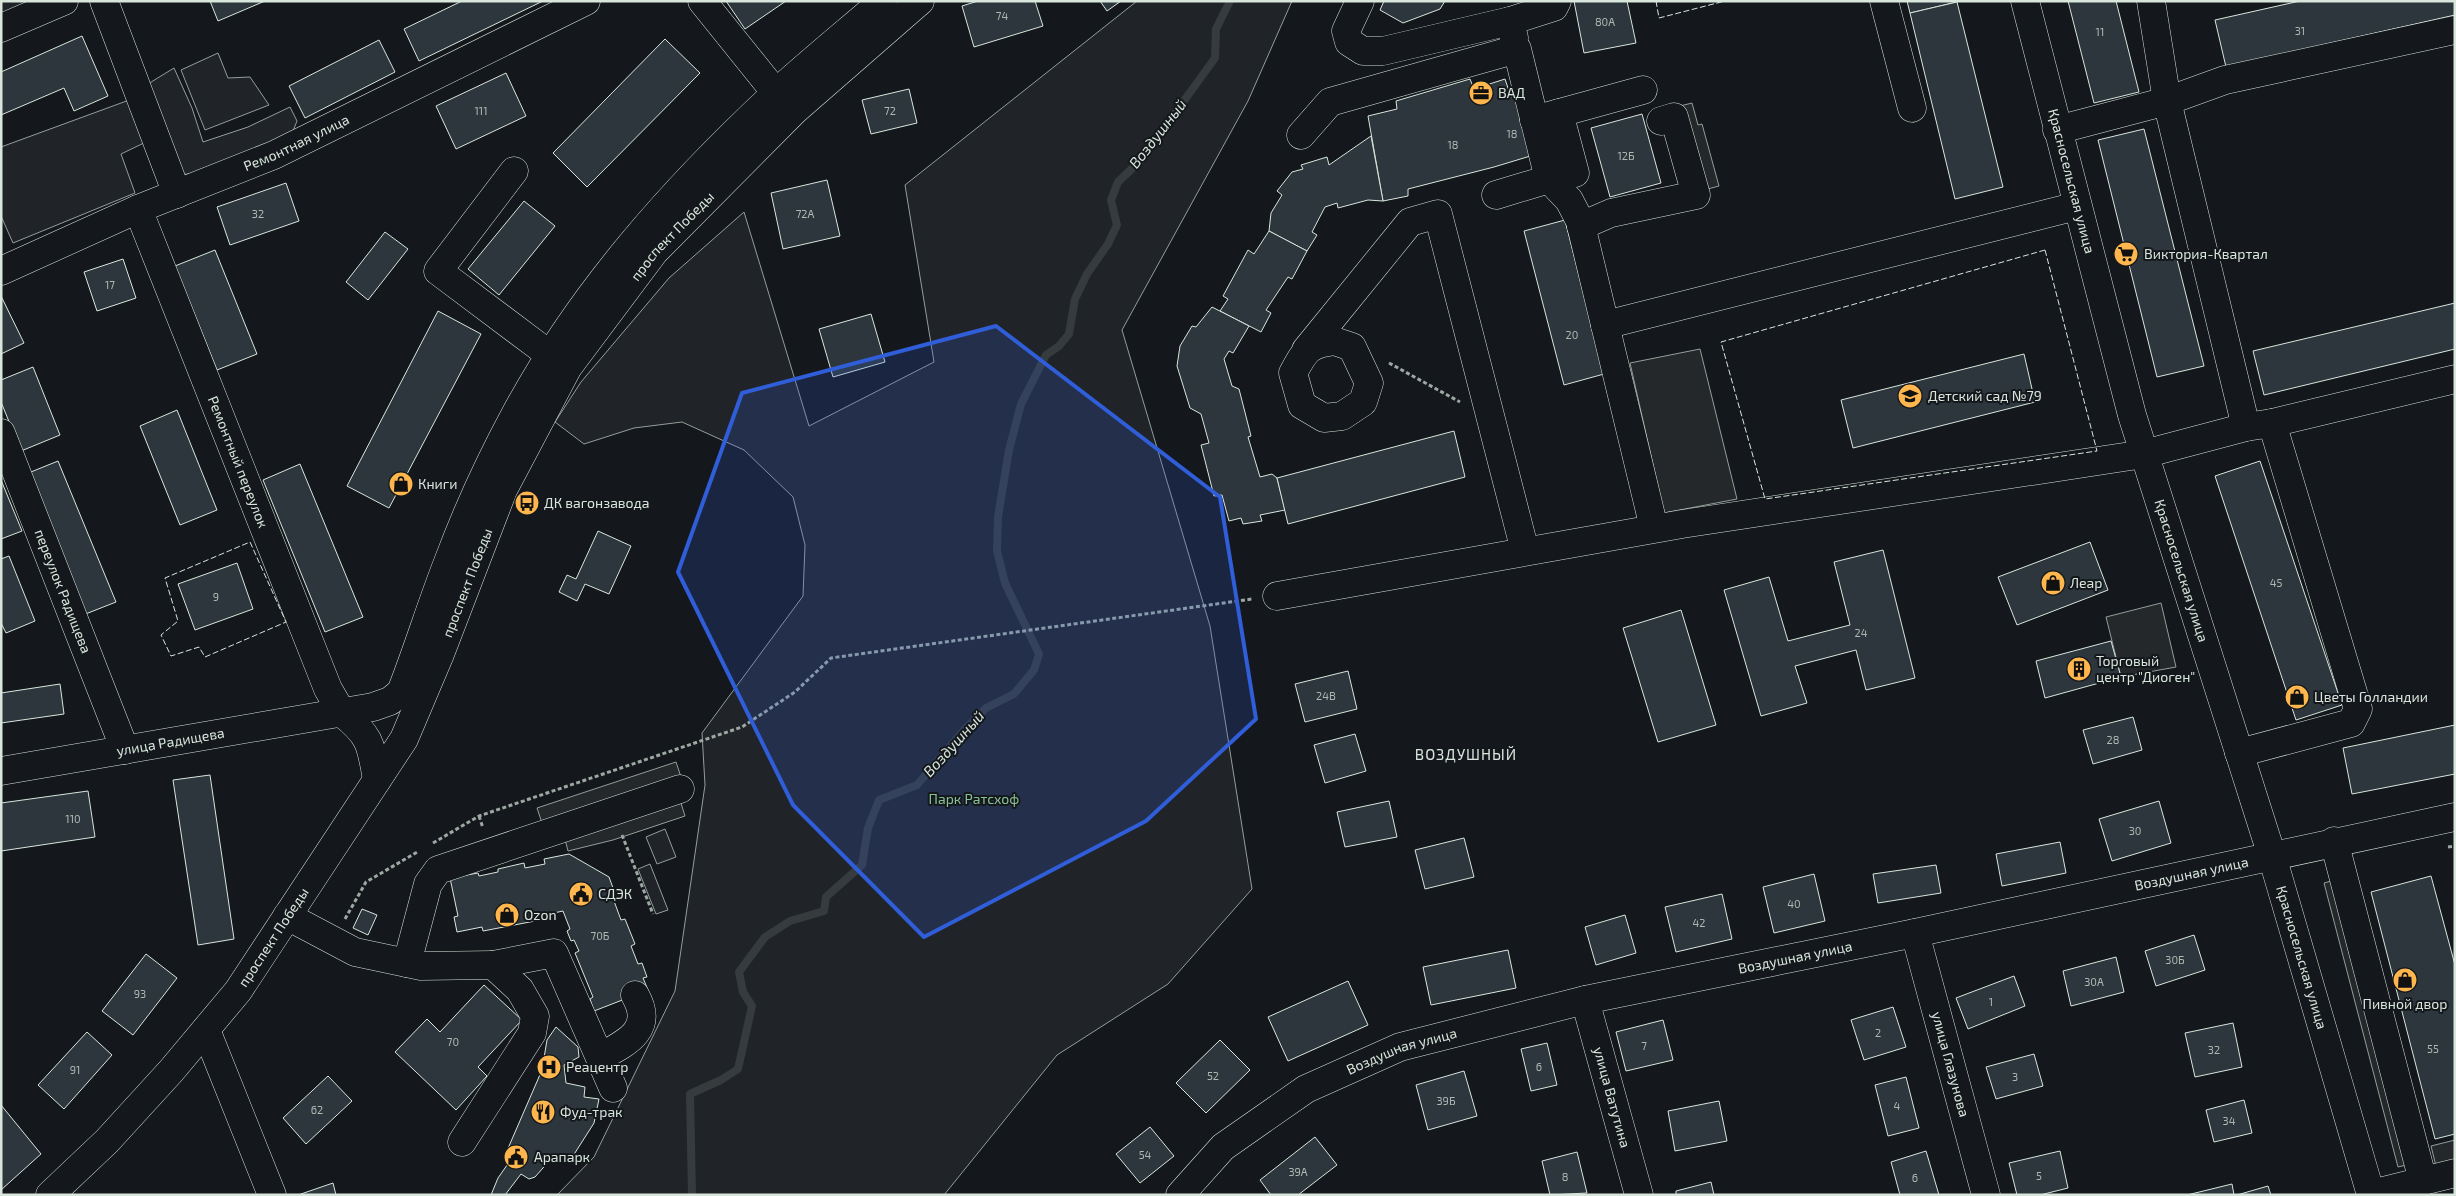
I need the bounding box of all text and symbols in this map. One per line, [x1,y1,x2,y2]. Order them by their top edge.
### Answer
house number: 74 [996,9,1008,22]
house number: 80А [1595,15,1615,28]
house number: 31 [2295,24,2305,37]
house number: 11 [2096,25,2104,38]
office icon: ВАД [1468,80,1494,106]
place label: ВАД [1498,84,1525,101]
water label: Воздушный [1125,95,1190,171]
house number: 111 [474,104,488,117]
house number: 72 [884,104,896,117]
street label: Красносельская улица [2045,107,2099,255]
street label: Ремонтная улица [241,110,352,174]
house number: 18 [1506,127,1518,140]
house number: 18 [1447,138,1459,151]
house number: 12Б [1617,149,1635,162]
street label: проспект Победы [626,188,717,284]
house number: 32 [252,207,264,220]
house number: 72А [796,207,814,220]
supermarket icon: Виктория-Квартал [2113,241,2139,267]
place label: Виктория-Квартал [2144,245,2268,262]
house number: 17 [105,278,115,291]
house number: 20 [1566,328,1578,341]
school or university icon: Детский сад №79 [1897,383,1923,409]
place label: Детский сад №79 [1928,387,2042,404]
street label: Ремонтный переулок [205,393,273,531]
shop icon: Книги [388,471,414,497]
place label: Книги [418,475,457,492]
bus stop icon: ДК вагонзавода [514,490,540,516]
place label: ДК вагонзавода [544,494,649,511]
street label: Красносельская улица [2151,497,2213,644]
street label: проспект Победы [438,526,496,640]
street label: переулок Радищева [31,527,95,656]
shop icon: Леар [2040,570,2066,596]
place label: Леар [2070,574,2102,591]
house number: 45 [2270,576,2282,589]
house number: 9 [213,590,219,603]
house number: 24 [1855,626,1868,639]
place label: Торговый центр "Диоген" [2096,652,2195,685]
building icon: Торговый центр "Диоген" [2066,656,2092,682]
shop icon: Цветы Голландии [2284,684,2310,710]
place label: Цветы Голландии [2314,688,2428,705]
house number: 24В [1316,689,1336,702]
water label: Воздушный [919,707,988,780]
street label: улица Радищева [115,724,226,759]
house number: 28 [2107,733,2119,746]
district label: ВОЗДУШНЫЙ [1415,745,1517,763]
park label: Парк Ратсхоф [929,790,1019,807]
house number: 110 [65,812,81,825]
house number: 30 [2129,824,2141,837]
street label: Воздушная улица [2133,853,2250,894]
public building icon: СДЭК [568,881,594,907]
street label: проспект Победы [234,884,312,990]
street label: Красносельская улица [2273,884,2331,1031]
place label: СДЭК [598,885,632,902]
house number: 40 [1787,897,1801,910]
shop icon: Ozon [494,902,520,928]
place label: Ozon [524,906,557,923]
house number: 42 [1693,916,1705,929]
house number: 70Б [591,929,610,942]
street label: Воздушная улица [1737,937,1854,977]
house number: 30Б [2165,953,2185,966]
shop icon: Пивной двор [2392,967,2418,993]
house number: 30А [2084,975,2104,988]
house number: 93 [134,987,146,1000]
house number: 1 [1989,995,1993,1008]
place label: Пивной двор [2363,995,2447,1012]
street label: улица Глазунова [1929,1010,1973,1119]
street label: Воздушная улица [1344,1024,1459,1078]
house number: 2 [1875,1026,1881,1039]
house number: 70 [447,1035,459,1048]
house number: 7 [1641,1039,1647,1052]
house number: 55 [2427,1042,2439,1055]
house number: 32 [2208,1043,2220,1056]
street label: улица Ватутина [1590,1045,1635,1150]
hospital icon: Реацентр [536,1054,562,1080]
place label: Реацентр [566,1058,628,1075]
house number: 6 [1536,1060,1542,1073]
house number: 91 [70,1063,80,1076]
house number: 52 [1207,1069,1219,1082]
house number: 3 [2012,1070,2018,1083]
house number: 39Б [1437,1094,1456,1107]
restaurant icon: Фуд-трак [530,1099,556,1125]
house number: 4 [1894,1099,1901,1112]
house number: 62 [311,1103,323,1116]
place label: Фуд-трак [560,1103,623,1120]
house number: 34 [2223,1114,2236,1127]
public building icon: Арапарк [503,1144,529,1170]
place label: Арапарк [534,1148,591,1165]
house number: 54 [1139,1148,1152,1161]
house number: 39А [1288,1165,1308,1178]
house number: 5 [2036,1169,2042,1182]
house number: 8 [1562,1170,1568,1183]
house number: 6 [1912,1171,1918,1184]

